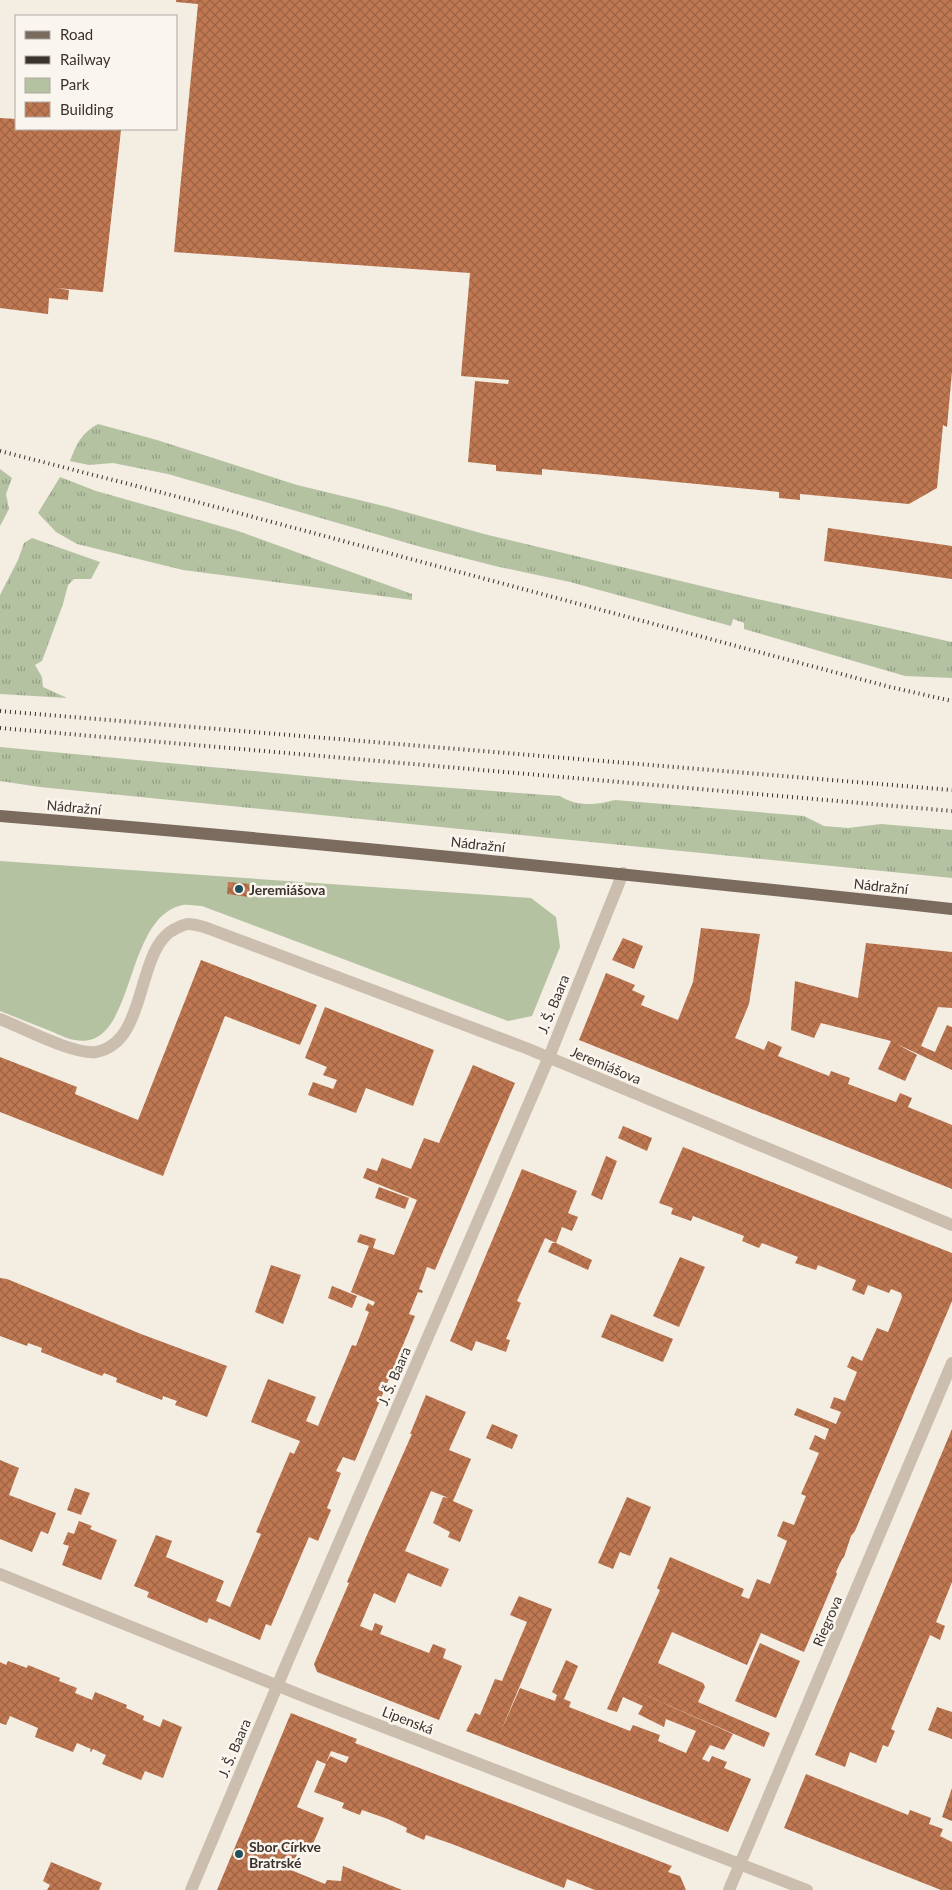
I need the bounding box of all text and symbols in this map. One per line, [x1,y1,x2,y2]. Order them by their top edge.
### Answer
legend [15,15,178,130]
text: Road [60,25,93,43]
text: Railway [60,50,111,68]
text: Park [60,75,90,93]
text: Building [60,100,113,118]
street label: Nádražní [46,796,103,818]
street label: Nádražní [450,833,507,855]
street label: Nádražní [853,875,910,897]
place label: Jeremiášova [249,881,325,898]
marker: Jeremiášova [233,883,245,895]
street label: J. Š. Baara [534,972,573,1036]
street label: Jeremiášova [568,1043,644,1087]
street label: J. Š. Baara [374,1344,414,1408]
street label: Riegrova [809,1593,845,1649]
street label: Lipenská [380,1702,436,1738]
street label: J. Š. Baara [214,1716,254,1780]
place label: Sbor Církve Bratrské [249,1838,322,1871]
marker: Sbor Církve Bratrské [233,1848,245,1860]

